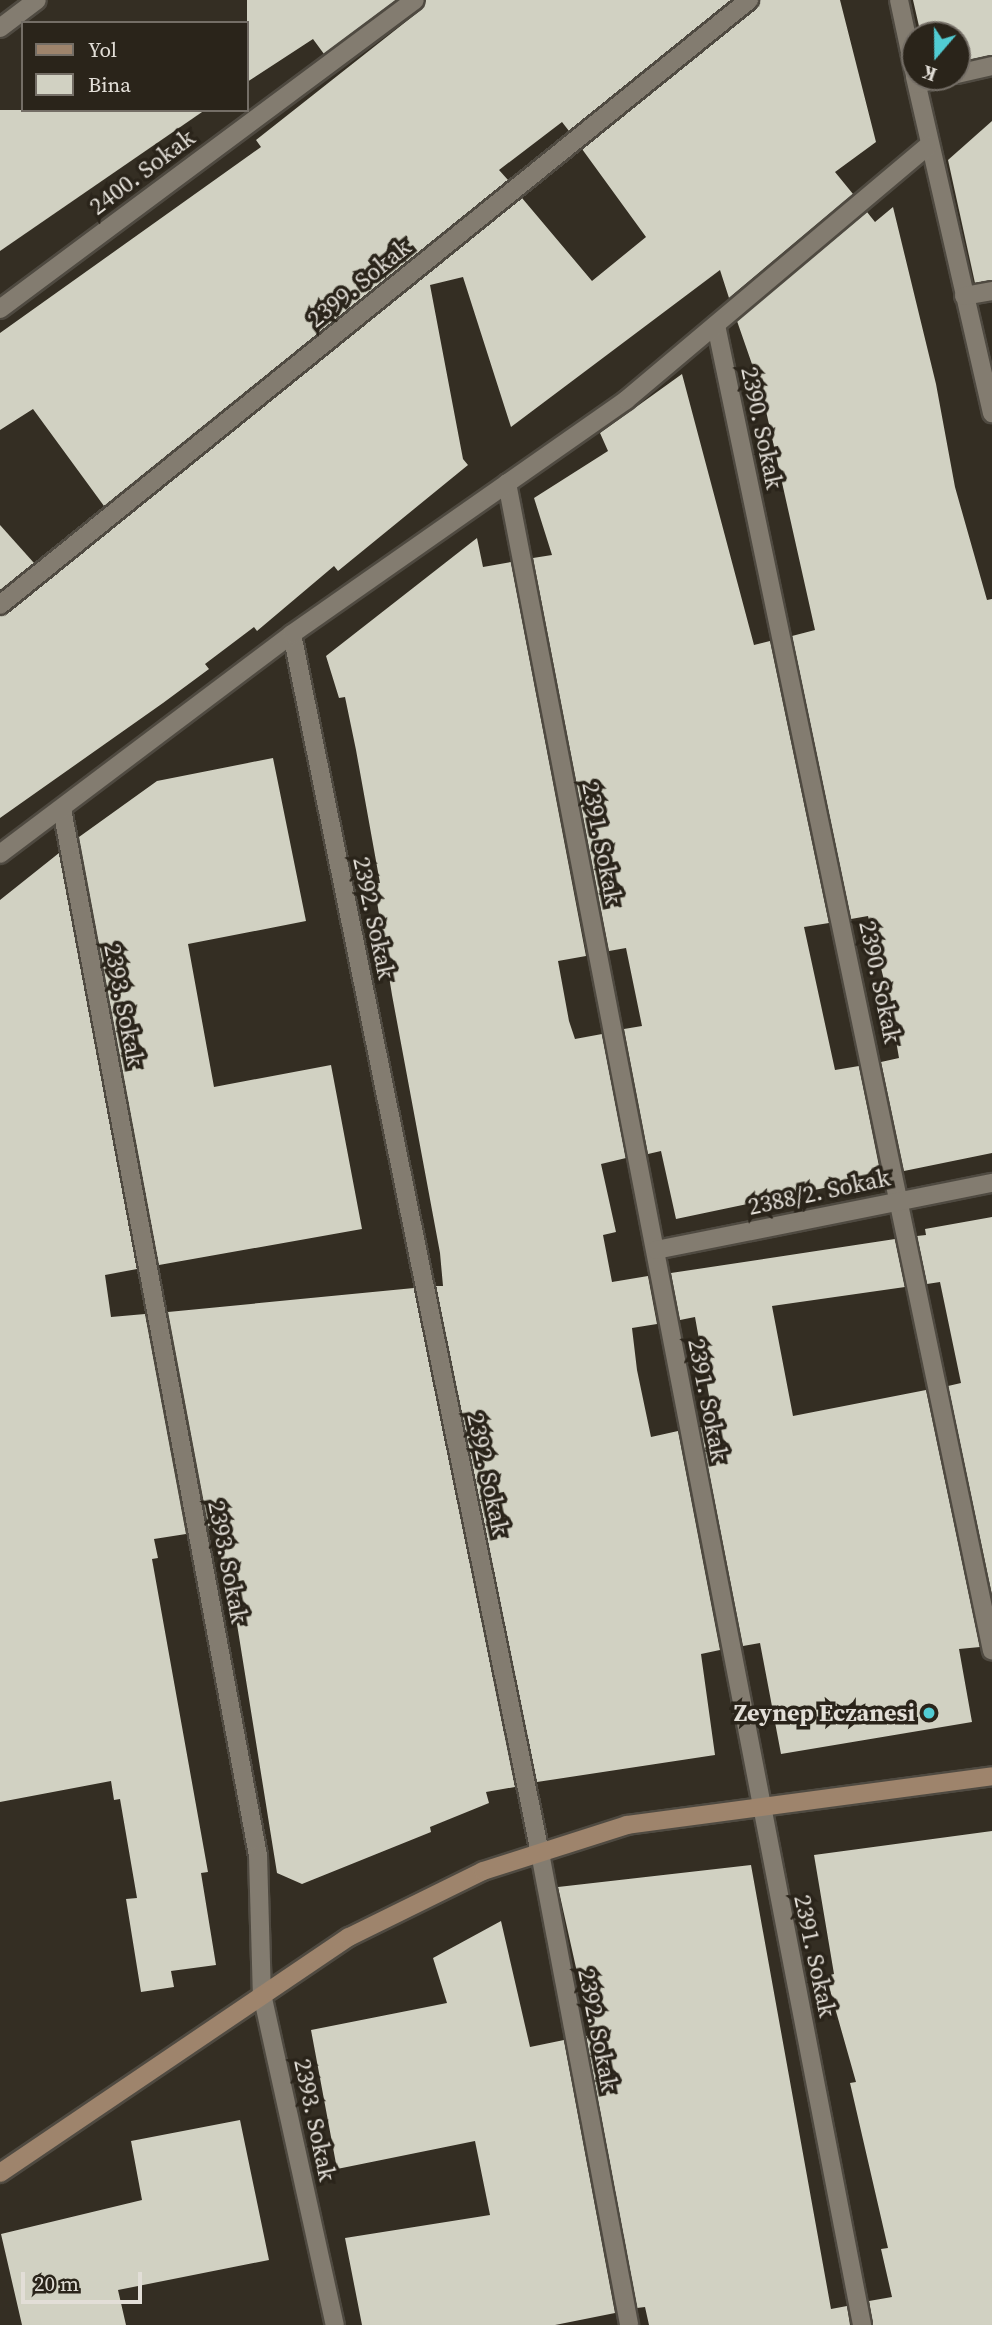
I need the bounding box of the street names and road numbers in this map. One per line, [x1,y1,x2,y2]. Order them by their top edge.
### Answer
street label: 2400. Sokak [84,123,200,221]
street label: 2399. Sokak [302,233,416,333]
street label: 2390. Sokak [735,364,789,492]
street label: 2391. Sokak [576,779,628,907]
street label: 2392. Sokak [347,854,401,982]
street label: 2390. Sokak [853,918,907,1046]
street label: 2393. Sokak [98,941,150,1069]
street label: 2388/2. Sokak [745,1163,893,1221]
street label: 2391. Sokak [682,1336,734,1464]
street label: 2392. Sokak [461,1410,515,1538]
street label: 2393. Sokak [202,1498,254,1626]
street label: 2391. Sokak [788,1892,842,2020]
street label: 2392. Sokak [572,1966,624,2094]
street label: 2393. Sokak [288,2056,342,2184]

